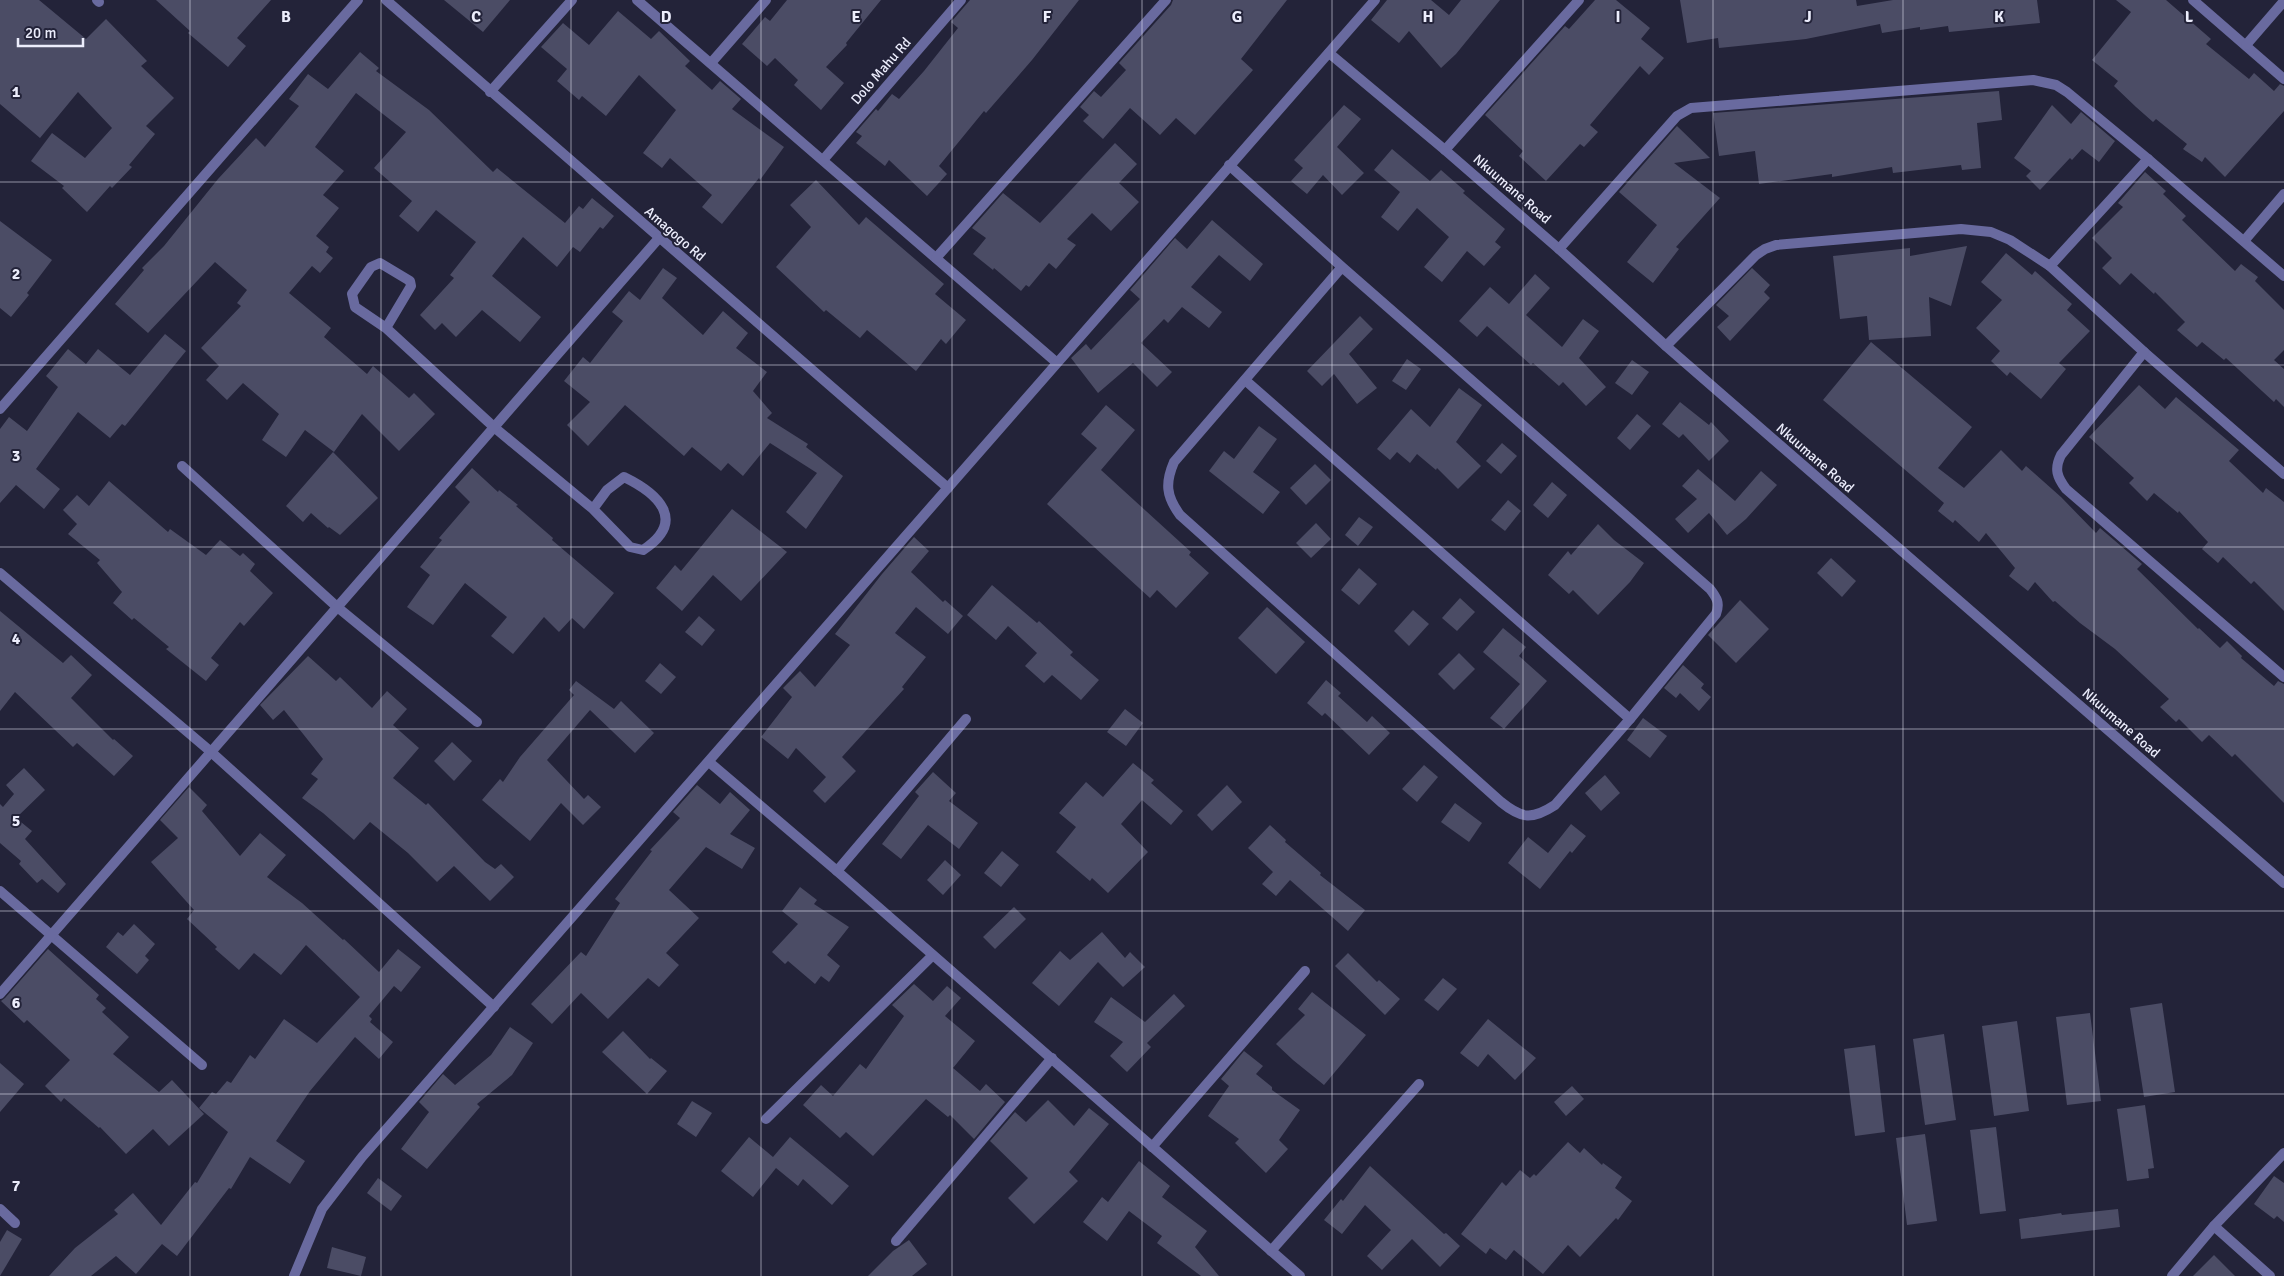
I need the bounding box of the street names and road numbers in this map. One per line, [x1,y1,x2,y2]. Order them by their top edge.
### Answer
street label: Dolo Mahu Rd [847,34,915,108]
street label: Nkuumane Road [1470,151,1554,227]
street label: Amagogo Rd [641,203,709,265]
street label: Nkuumane Road [1773,420,1857,496]
street label: Nkuumane Road [2079,685,2163,761]

